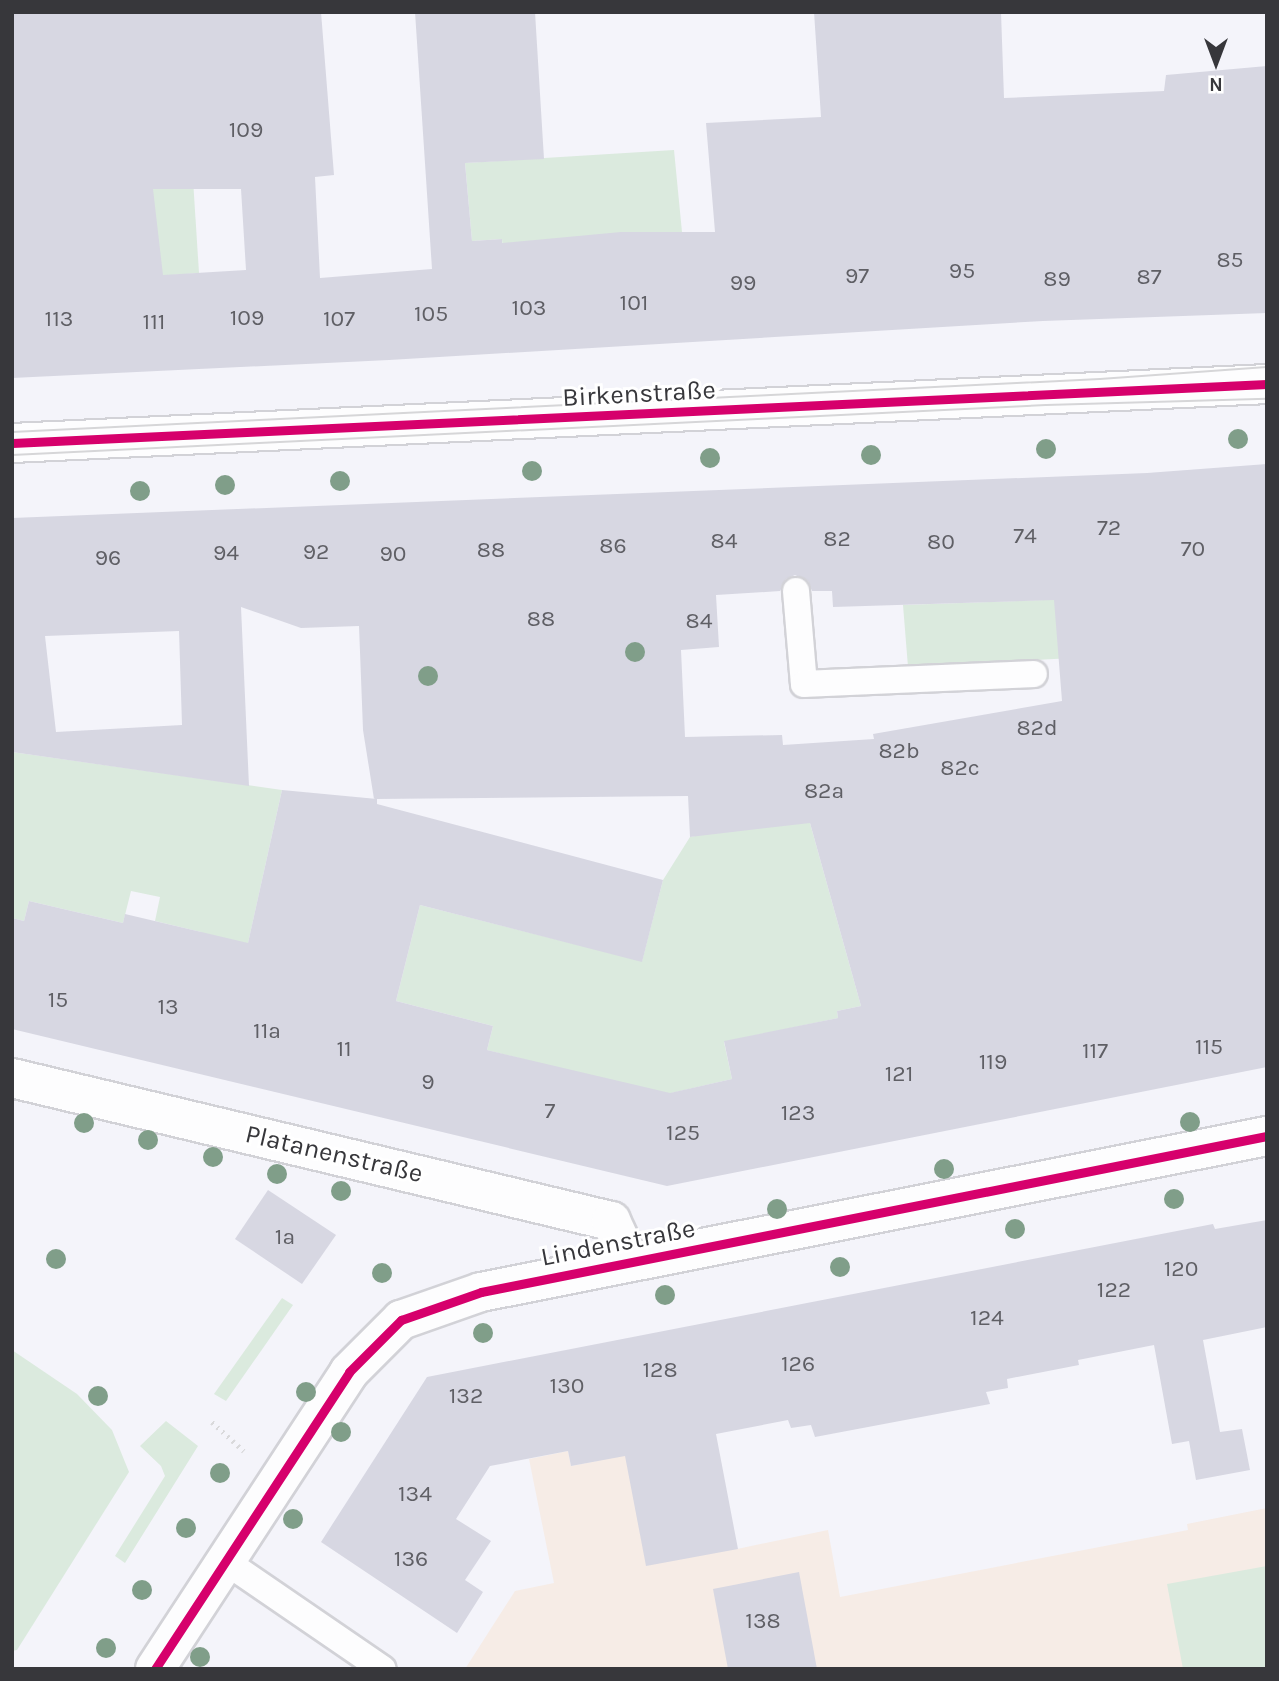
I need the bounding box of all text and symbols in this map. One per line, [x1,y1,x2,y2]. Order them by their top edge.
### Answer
north arrow [1181,28,1251,98]
text: N [1209,73,1223,95]
house number: 109 [229,116,263,144]
house number: 85 [1216,246,1244,274]
house number: 95 [949,257,975,285]
house number: 97 [845,262,869,290]
house number: 87 [1137,263,1161,291]
house number: 89 [1043,265,1071,293]
house number: 99 [730,269,756,297]
house number: 101 [620,289,648,317]
house number: 103 [512,294,546,322]
house number: 105 [414,300,448,328]
house number: 109 [230,304,264,332]
house number: 113 [45,305,73,333]
house number: 107 [323,305,355,333]
house number: 111 [143,308,165,336]
street label: Birkenstraße [562,374,716,414]
house number: 72 [1097,514,1121,542]
house number: 74 [1013,522,1037,550]
house number: 82 [823,525,851,553]
house number: 84 [711,527,737,555]
house number: 80 [927,528,955,556]
house number: 86 [599,532,627,560]
house number: 70 [1181,535,1205,563]
house number: 88 [477,536,505,564]
house number: 92 [303,538,329,566]
house number: 94 [213,539,239,567]
house number: 90 [380,540,406,568]
house number: 96 [95,544,121,572]
house number: 88 [527,605,555,633]
house number: 84 [686,607,712,635]
house number: 82d [1016,714,1058,742]
house number: 82b [878,737,920,765]
house number: 82c [940,754,980,782]
house number: 82a [804,777,844,805]
house number: 15 [48,986,68,1014]
house number: 13 [157,993,179,1021]
house number: 11a [253,1017,281,1045]
house number: 115 [1195,1033,1223,1061]
house number: 11 [336,1035,352,1063]
house number: 117 [1082,1037,1108,1065]
house number: 119 [979,1048,1007,1076]
house number: 121 [885,1060,913,1088]
house number: 9 [421,1068,435,1096]
house number: 7 [545,1097,555,1125]
house number: 123 [781,1099,815,1127]
street label: Platanenstraße [242,1118,426,1190]
house number: 125 [666,1119,700,1147]
street label: Lindenstraße [538,1213,698,1273]
house number: 1a [275,1223,295,1251]
house number: 120 [1164,1255,1198,1283]
house number: 122 [1097,1276,1131,1304]
house number: 124 [970,1304,1004,1332]
house number: 126 [781,1350,815,1378]
house number: 128 [642,1356,678,1384]
house number: 130 [550,1372,584,1400]
house number: 132 [449,1382,483,1410]
house number: 134 [398,1480,432,1508]
house number: 136 [394,1545,428,1573]
house number: 138 [745,1607,781,1635]

